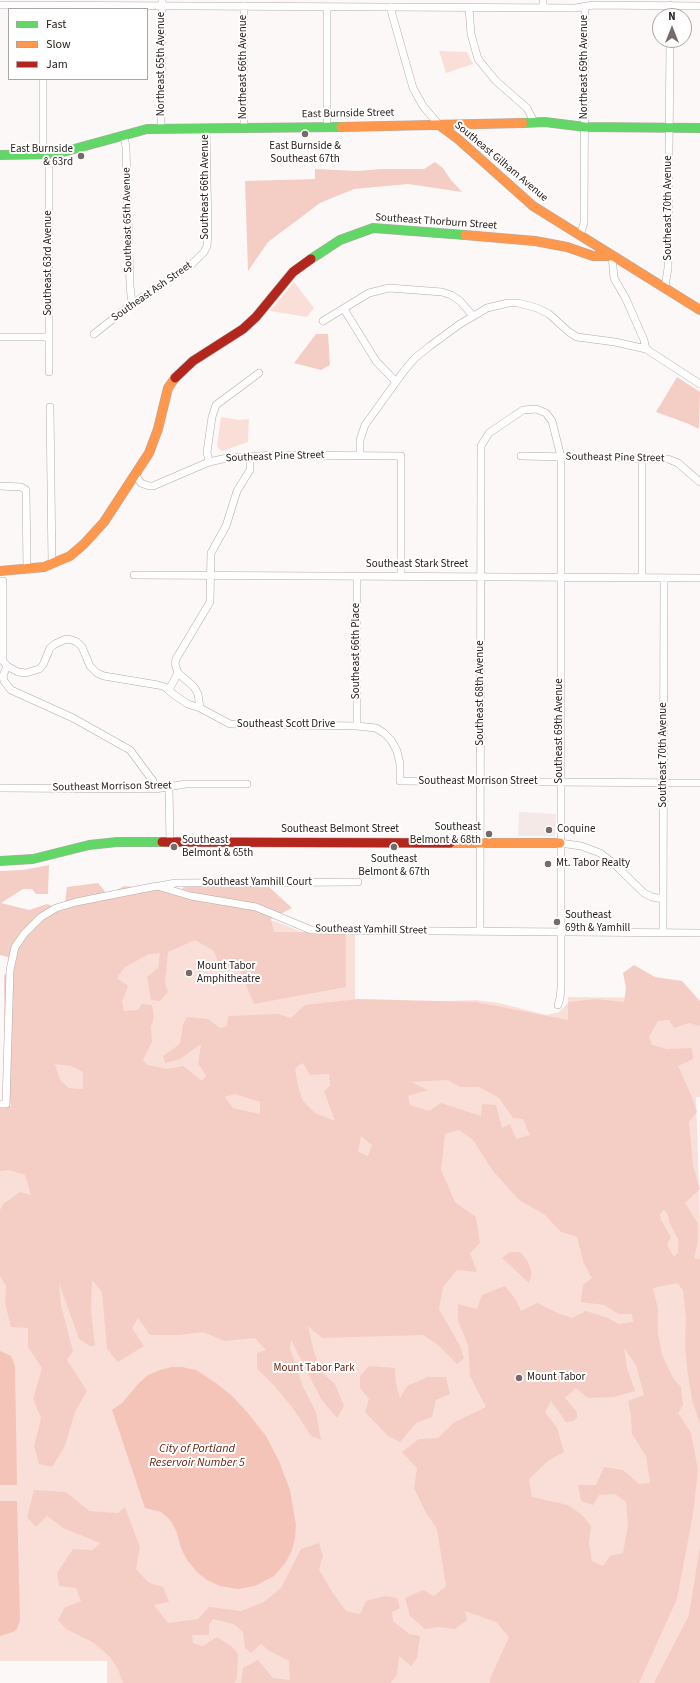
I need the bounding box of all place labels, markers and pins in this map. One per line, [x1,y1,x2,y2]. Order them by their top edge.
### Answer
marker: East Burnside & Southeast 67th [300,129,310,139]
place label: East Burnside & Southeast 67th [269,140,341,166]
place label: East Burnside & 63rd [10,143,73,169]
marker: East Burnside & 63rd [76,151,86,161]
place label: Southeast Belmont & 68th [410,821,481,847]
place label: Coquine [557,823,596,837]
marker: Coquine [544,825,554,835]
marker: Southeast Belmont & 68th [484,829,494,839]
place label: Southeast Belmont & 65th [182,834,253,860]
marker: Southeast Belmont & 65th [169,842,179,852]
marker: Southeast Belmont & 67th [389,842,399,852]
place label: Southeast Belmont & 67th [358,853,430,879]
place label: Mt. Tabor Realty [556,857,630,871]
marker: Mt. Tabor Realty [543,859,553,869]
place label: Southeast 69th & Yamhill [565,909,630,935]
marker: Southeast 69th & Yamhill [552,917,562,927]
place label: Mount Tabor Amphitheatre [197,960,260,986]
marker: Mount Tabor Amphitheatre [184,968,194,978]
place label: Mount Tabor [527,1371,585,1385]
marker: Mount Tabor [514,1373,524,1383]

